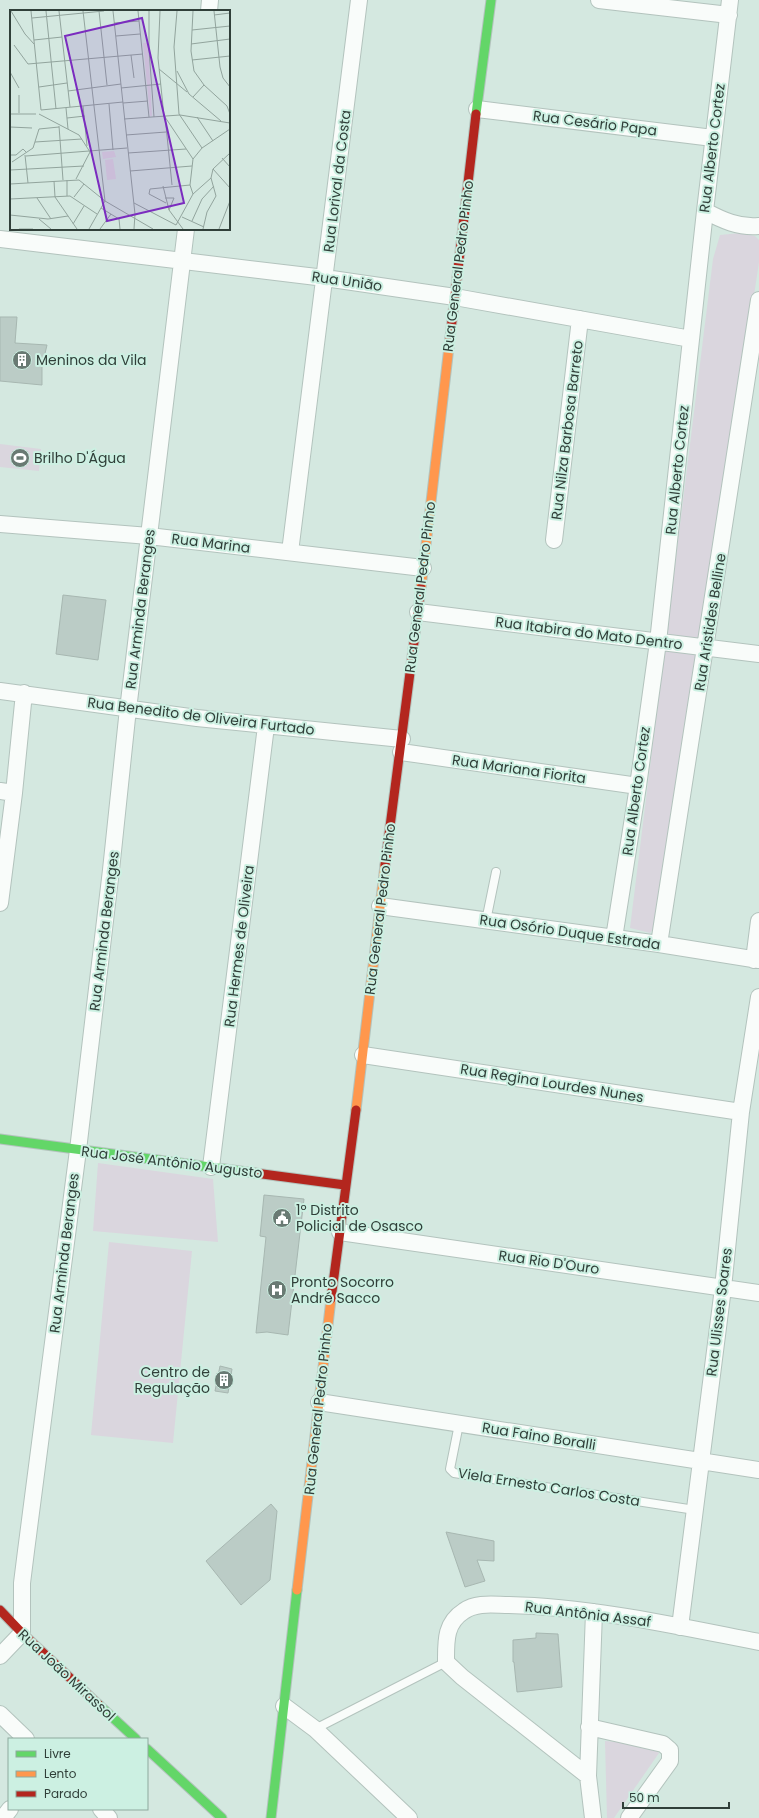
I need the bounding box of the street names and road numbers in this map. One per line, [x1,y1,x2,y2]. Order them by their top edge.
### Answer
street label: Rua Alberto Cortez [694,82,730,214]
street label: Rua Cesário Papa [532,105,658,141]
street label: Rua Lorival da Costa [318,109,356,253]
street label: Rua General Pedro Pinho [438,179,478,353]
street label: Rua União [310,266,384,296]
street label: Rua Nilza Barbosa Barreto [546,339,588,521]
street label: Rua Alberto Cortez [660,404,694,536]
street label: Rua General Pedro Pinho [400,500,440,674]
street label: Rua Arminda Beranges [120,528,160,690]
street label: Rua Marina [170,528,252,558]
street label: Rua Aristides Belline [689,551,731,692]
street label: Rua Itabira do Mato Dentro [494,612,684,654]
street label: Rua Benedito de Oliveira Furtado [86,692,316,740]
street label: Rua Alberto Cortez [617,725,655,857]
street label: Rua Mariana Fiorita [451,750,587,788]
street label: Rua General Pedro Pinho [360,822,400,996]
street label: Rua Arminda Beranges [84,850,124,1012]
street label: Rua Hermes de Oliveira [219,864,259,1028]
street label: Rua Osório Duque Estrada [478,909,662,955]
street label: Rua Regina Lourdes Nunes [459,1059,645,1107]
street label: Rua José Antônio Augusto [80,1141,264,1183]
street label: Rua Arminda Beranges [44,1172,84,1334]
street label: Rua Rio D'Ouro [497,1245,601,1279]
street label: Rua Ulisses Soares [701,1247,737,1377]
street label: Rua General Pedro Pinho [299,1322,337,1496]
street label: Rua Faino Boralli [481,1417,597,1455]
street label: Viela Ernesto Carlos Costa [457,1463,641,1511]
street label: Rua Antônia Assaf [524,1596,653,1632]
street label: Rua João Mirassol [14,1625,120,1725]

